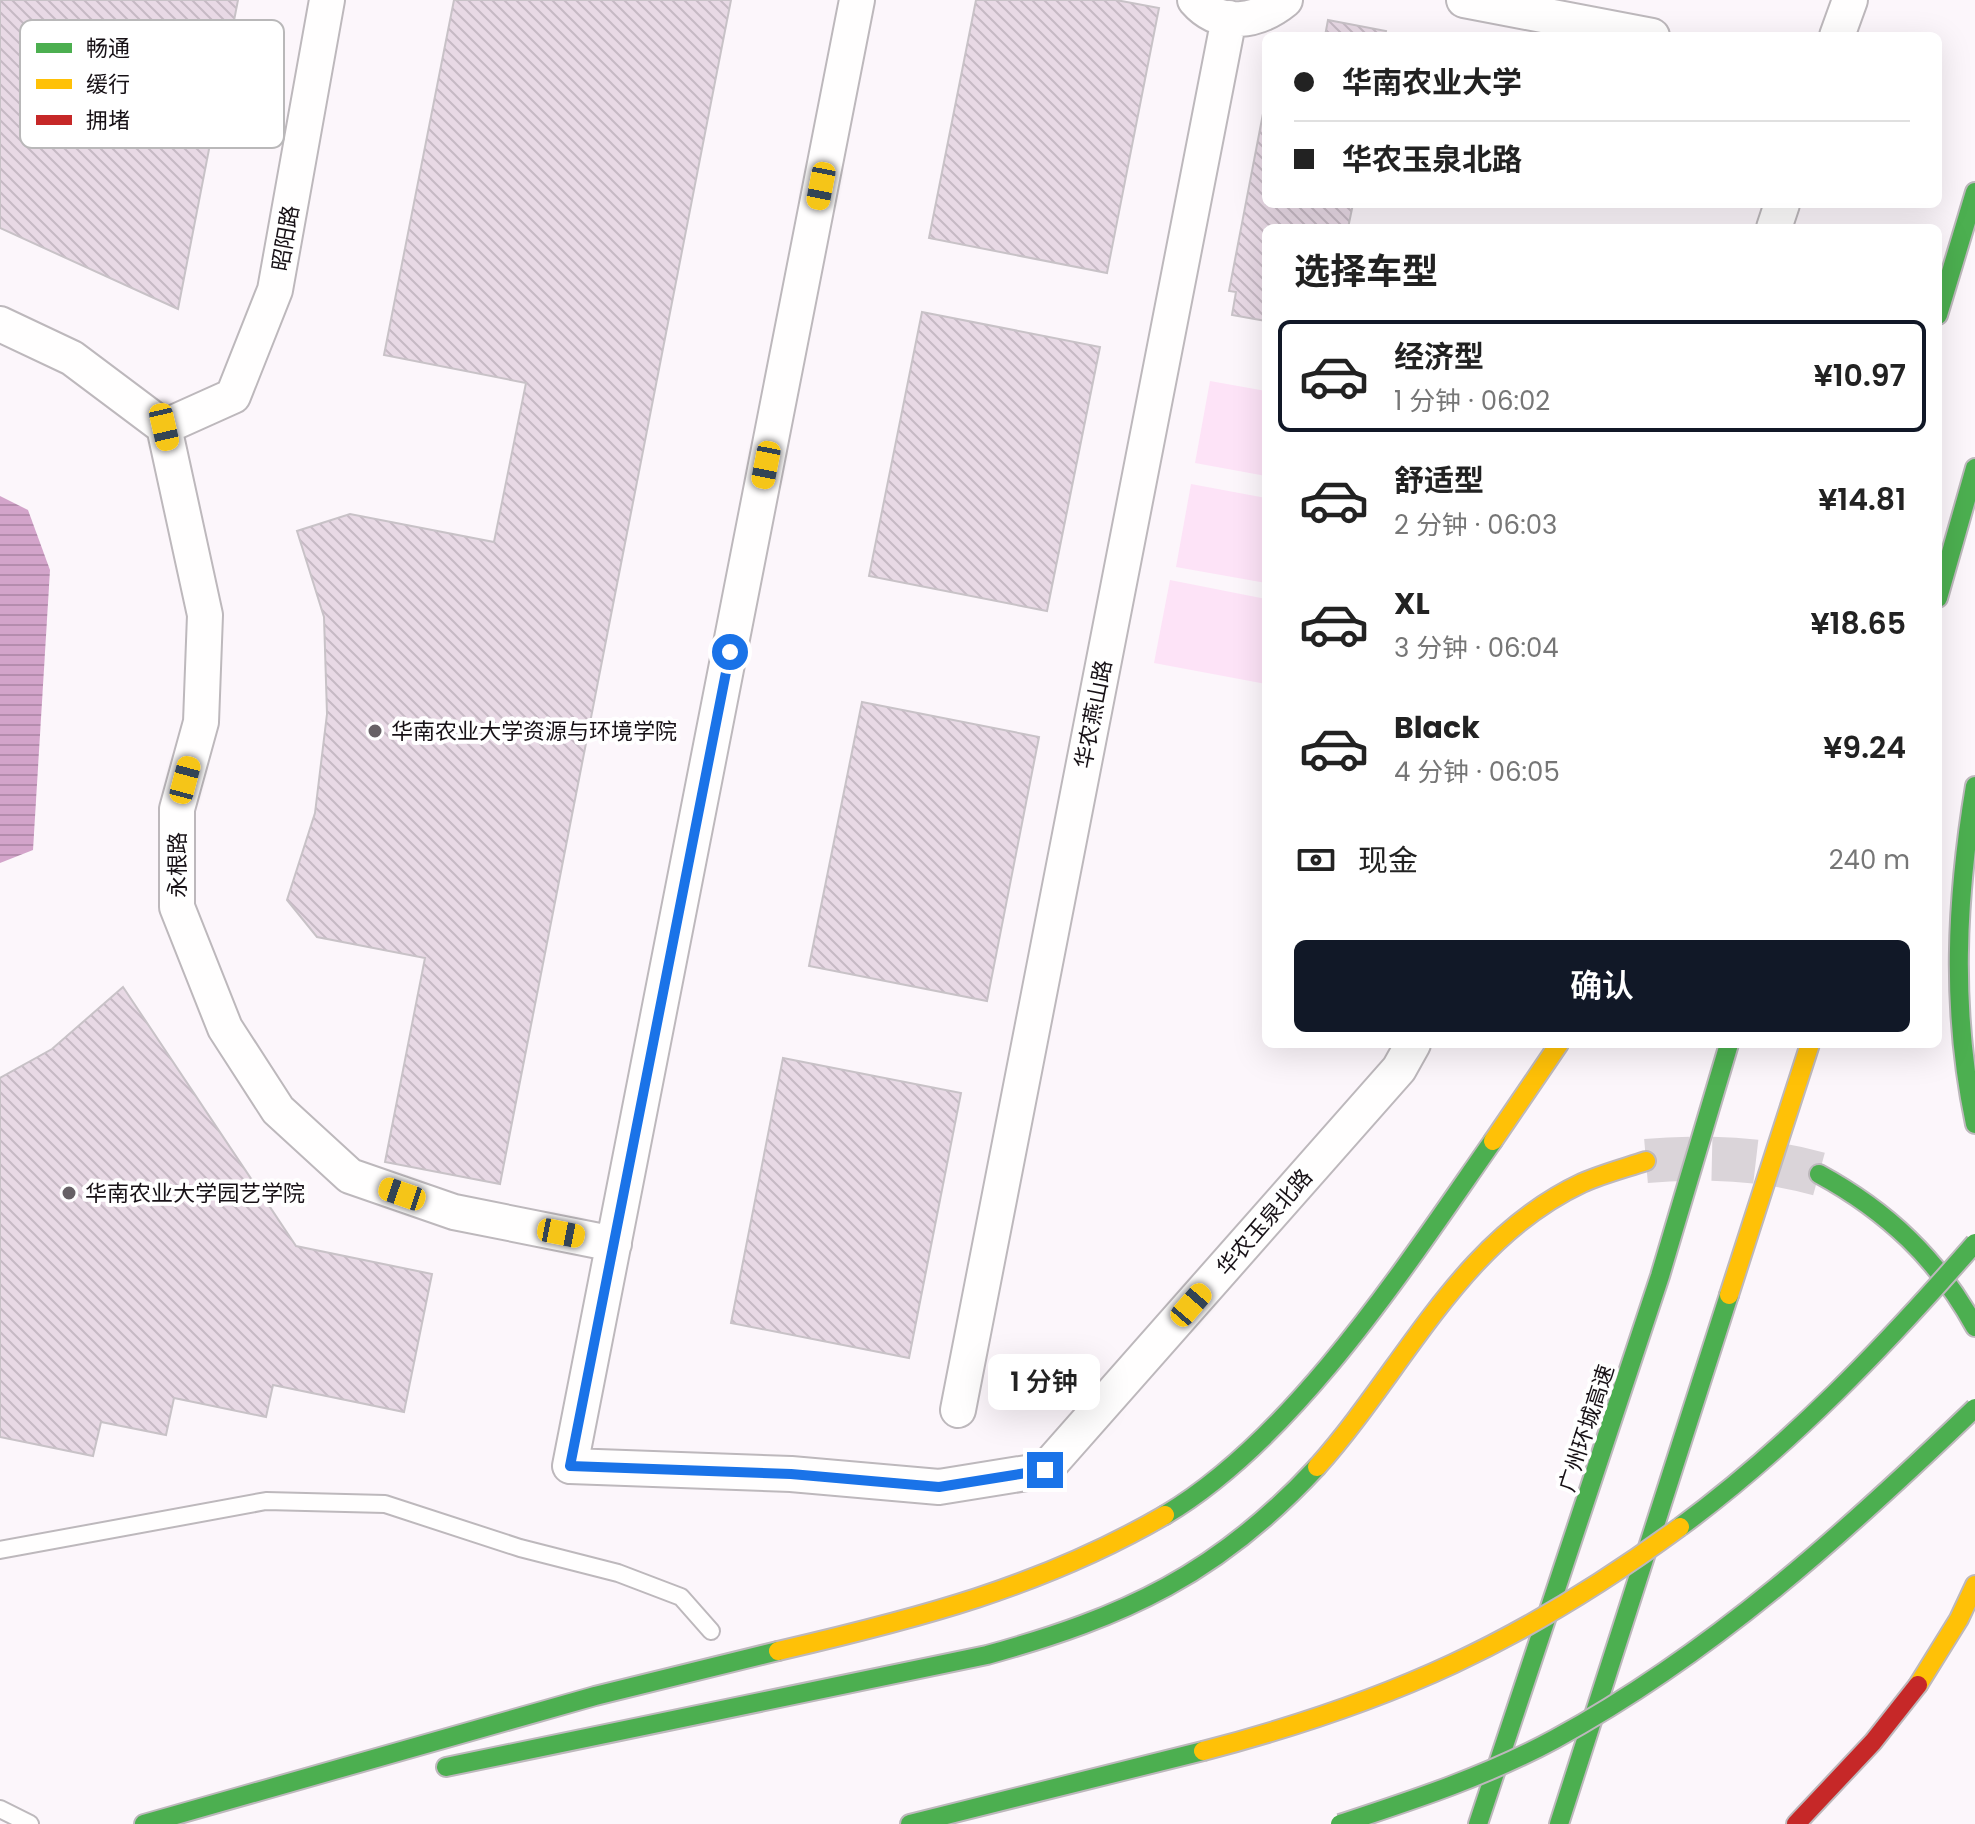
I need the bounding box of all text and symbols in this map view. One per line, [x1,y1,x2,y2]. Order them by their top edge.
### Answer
legend [20,20,284,148]
text: 畅通 [86,33,130,64]
text: 华南农业大学 [1342,61,1522,104]
text: 缓行 [86,69,130,100]
text: 拥堵 [86,105,130,136]
text: 华农玉泉北路 [1342,138,1522,181]
car [805,160,837,212]
street label: 昭阳路 [264,203,306,273]
text: 选择车型 [1294,246,1438,297]
text: 经济型 [1394,335,1484,378]
icon: car [1298,340,1370,412]
text: ¥10.97 [1814,354,1906,397]
text: 1 分钟 · 06:02 [1394,383,1550,419]
car [147,401,181,453]
car [750,439,782,491]
text: 舒适型 [1394,459,1484,502]
icon: car [1298,464,1370,536]
text: ¥14.81 [1818,478,1906,521]
text: 2 分钟 · 06:03 [1394,507,1557,543]
text: XL [1394,582,1430,625]
icon: car [1298,588,1370,660]
text: ¥18.65 [1810,602,1906,645]
text: 3 分钟 · 06:04 [1394,630,1559,666]
route start [712,634,748,670]
street label: 华农燕山路 [1068,657,1119,771]
text: Black [1394,706,1480,749]
icon: car [1298,712,1370,784]
place label: 华南农业大学资源与环境学院 [391,716,677,747]
marker: 华南农业大学资源与环境学院 [366,722,384,740]
text: ¥9.24 [1823,726,1906,769]
car [167,754,203,806]
text: 4 分钟 · 06:05 [1394,754,1560,790]
street label: 永根路 [162,832,193,898]
icon: cash [1294,838,1338,882]
text: 现金 [1358,839,1418,882]
text: 240 m [1829,842,1910,878]
button: 确认 [1294,940,1910,1032]
street label: 华农玉泉北路 [1209,1162,1319,1282]
car [375,1175,429,1213]
place label: 华南农业大学园艺学院 [85,1178,305,1209]
marker: 华南农业大学园艺学院 [60,1184,78,1202]
car [535,1217,587,1249]
car [1166,1279,1216,1331]
callout: 1 分钟 [989,1354,1101,1410]
street label: 广州环城高速 [1551,1361,1622,1496]
text: 1 分钟 [1010,1364,1078,1400]
route end [1027,1452,1063,1488]

